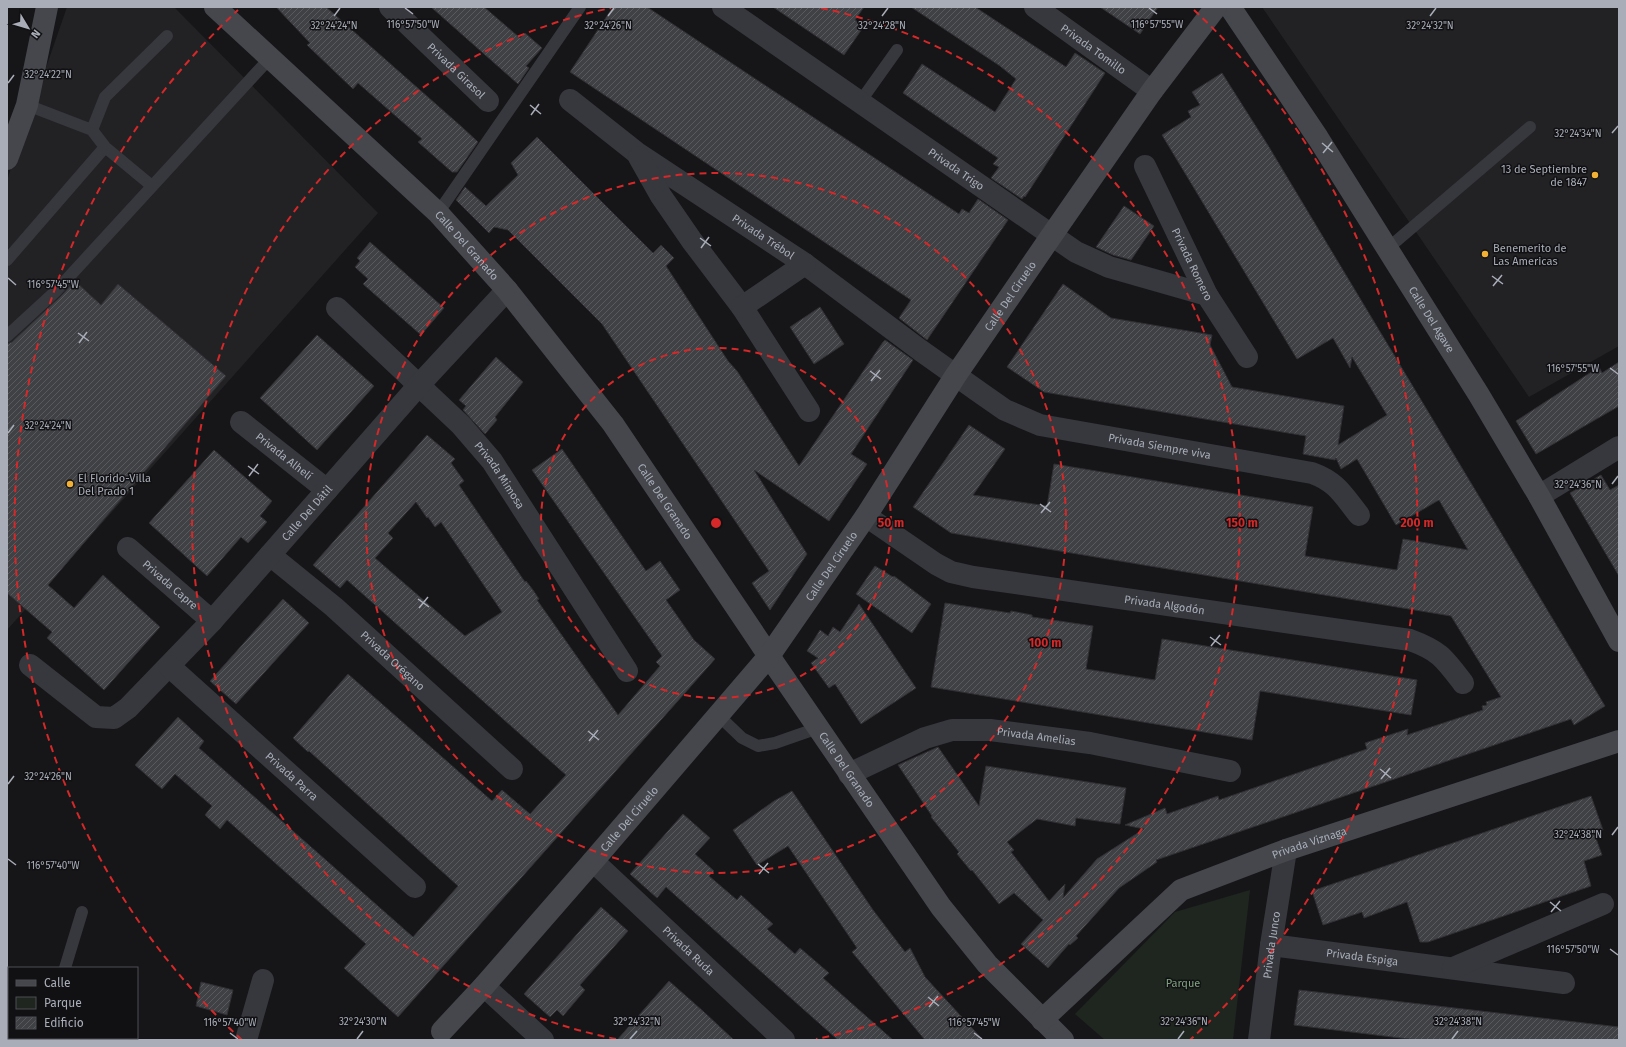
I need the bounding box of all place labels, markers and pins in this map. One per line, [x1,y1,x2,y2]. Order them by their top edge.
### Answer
place label: 13 de Septiembre de 1847 [1501,163,1587,189]
marker: 13 de Septiembre de 1847 [1590,170,1600,180]
place label: Benemerito de Las Americas [1493,242,1567,268]
marker: Benemerito de Las Americas [1480,249,1490,259]
place label: El Florido-Villa Del Prado 1 [78,472,151,498]
marker: El Florido-Villa Del Prado 1 [65,479,75,489]
centre of rings [709,516,723,530]

